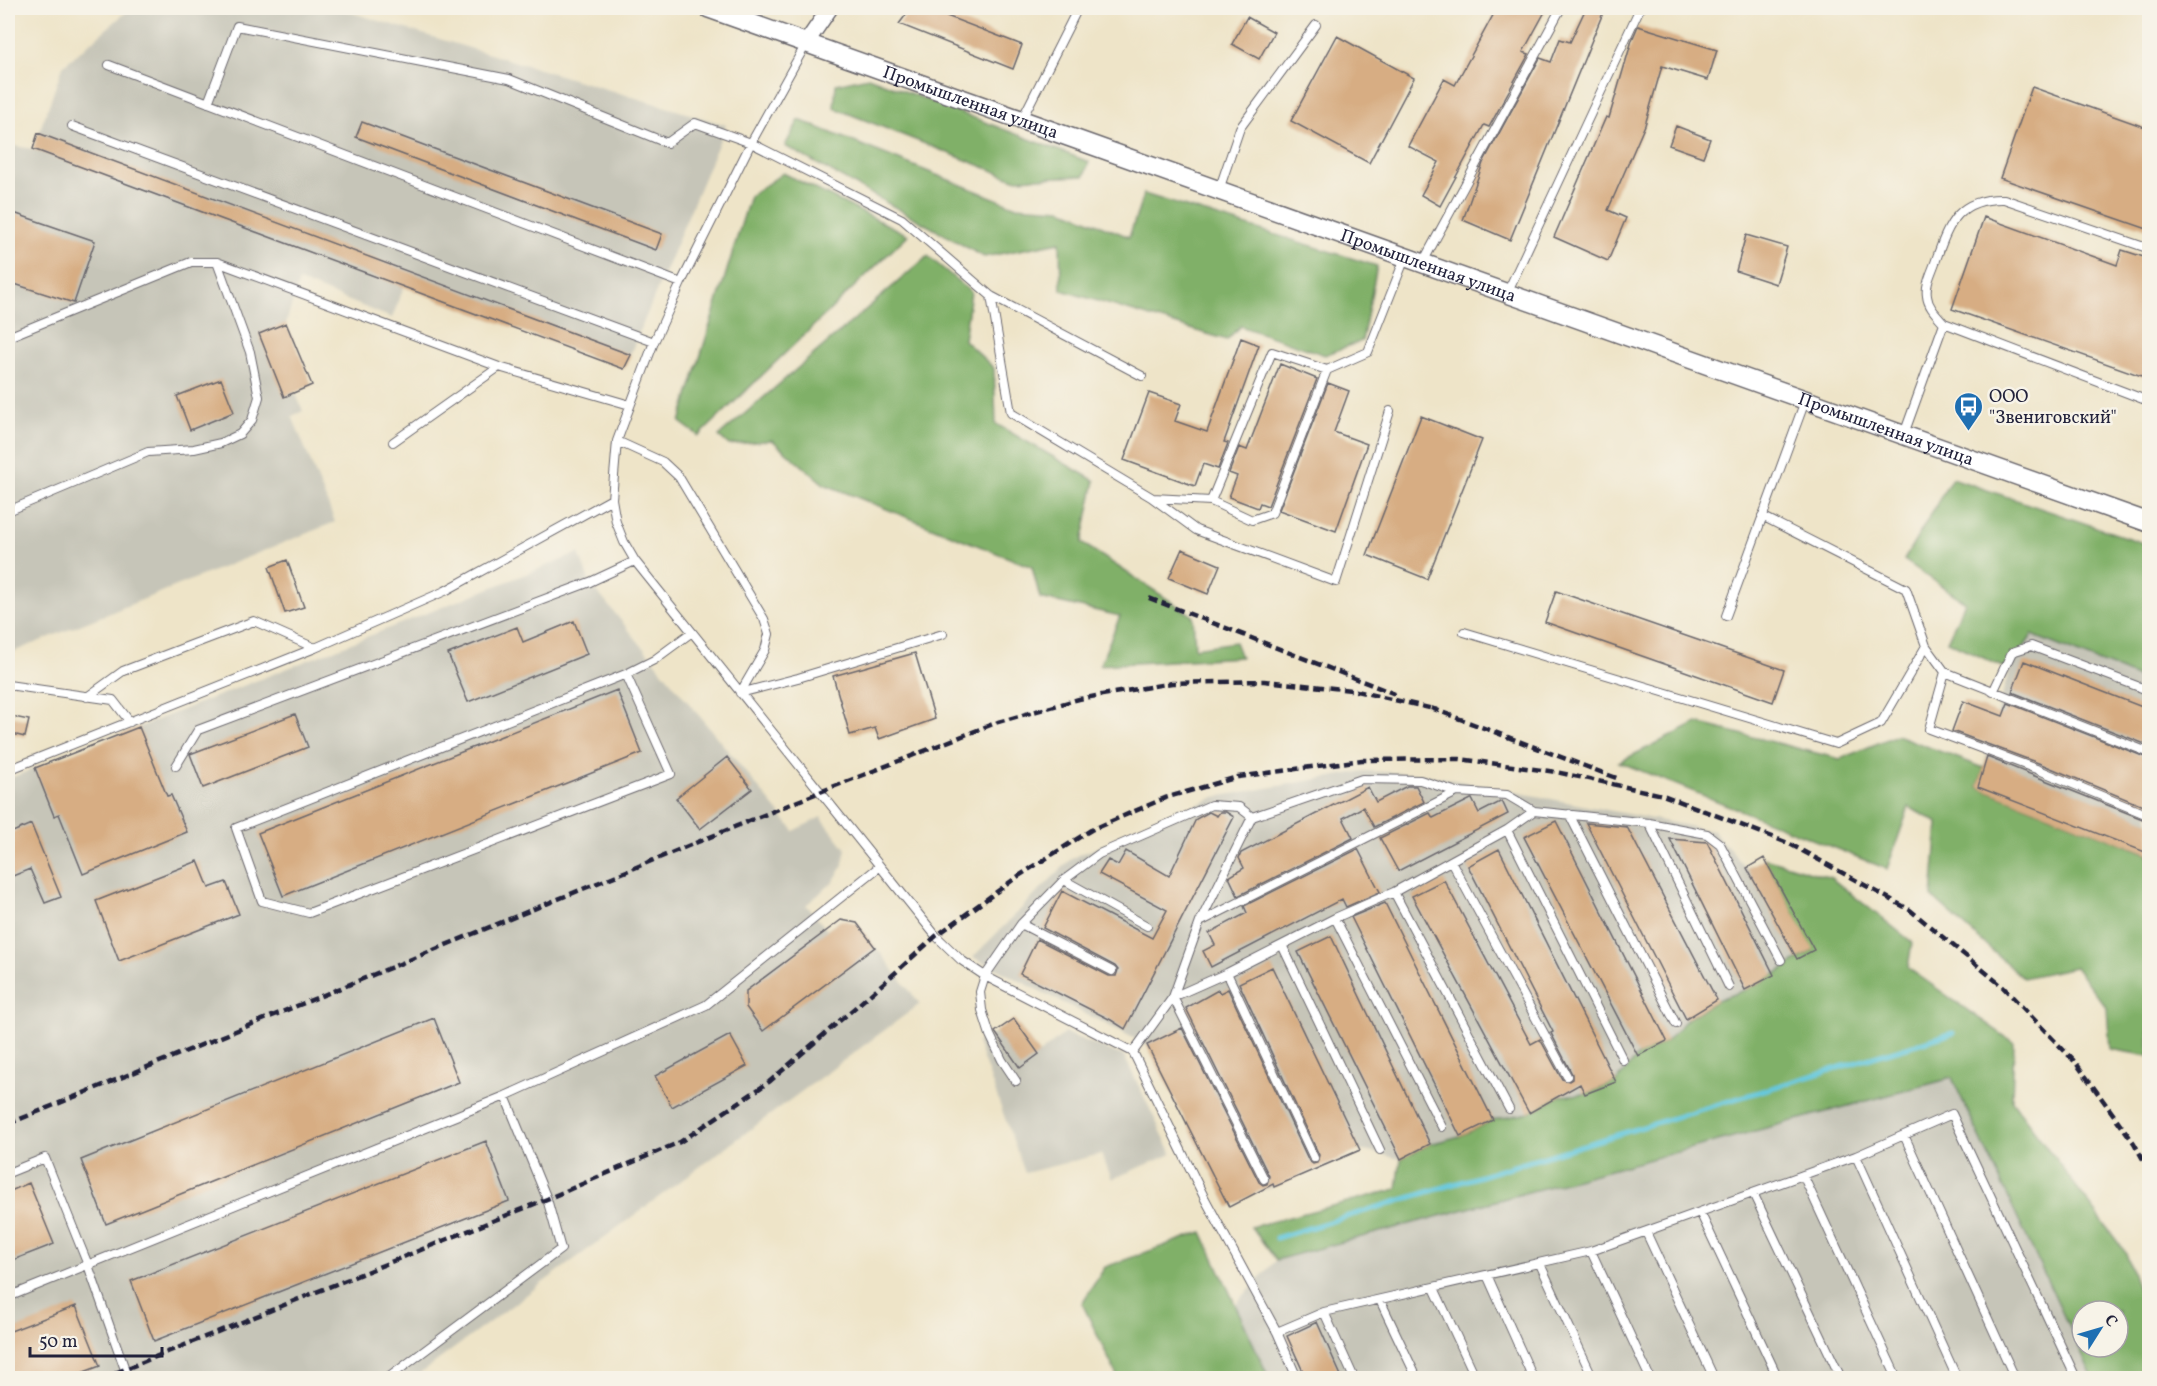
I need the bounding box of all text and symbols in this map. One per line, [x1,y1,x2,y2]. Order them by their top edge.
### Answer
street label: Промышленная улица [879,60,1062,146]
street label: Промышленная улица [1337,224,1519,310]
place label: ООО "Звениговский" [1989,385,2117,431]
street label: Промышленная улица [1794,387,1977,473]
bus stop icon: ООО "Звениговский" [1952,390,1984,432]
north arrow [2070,1299,2130,1359]
text: С [2098,1310,2122,1332]
scale bar [30,1320,162,1358]
text: 50 m [39,1330,78,1355]

